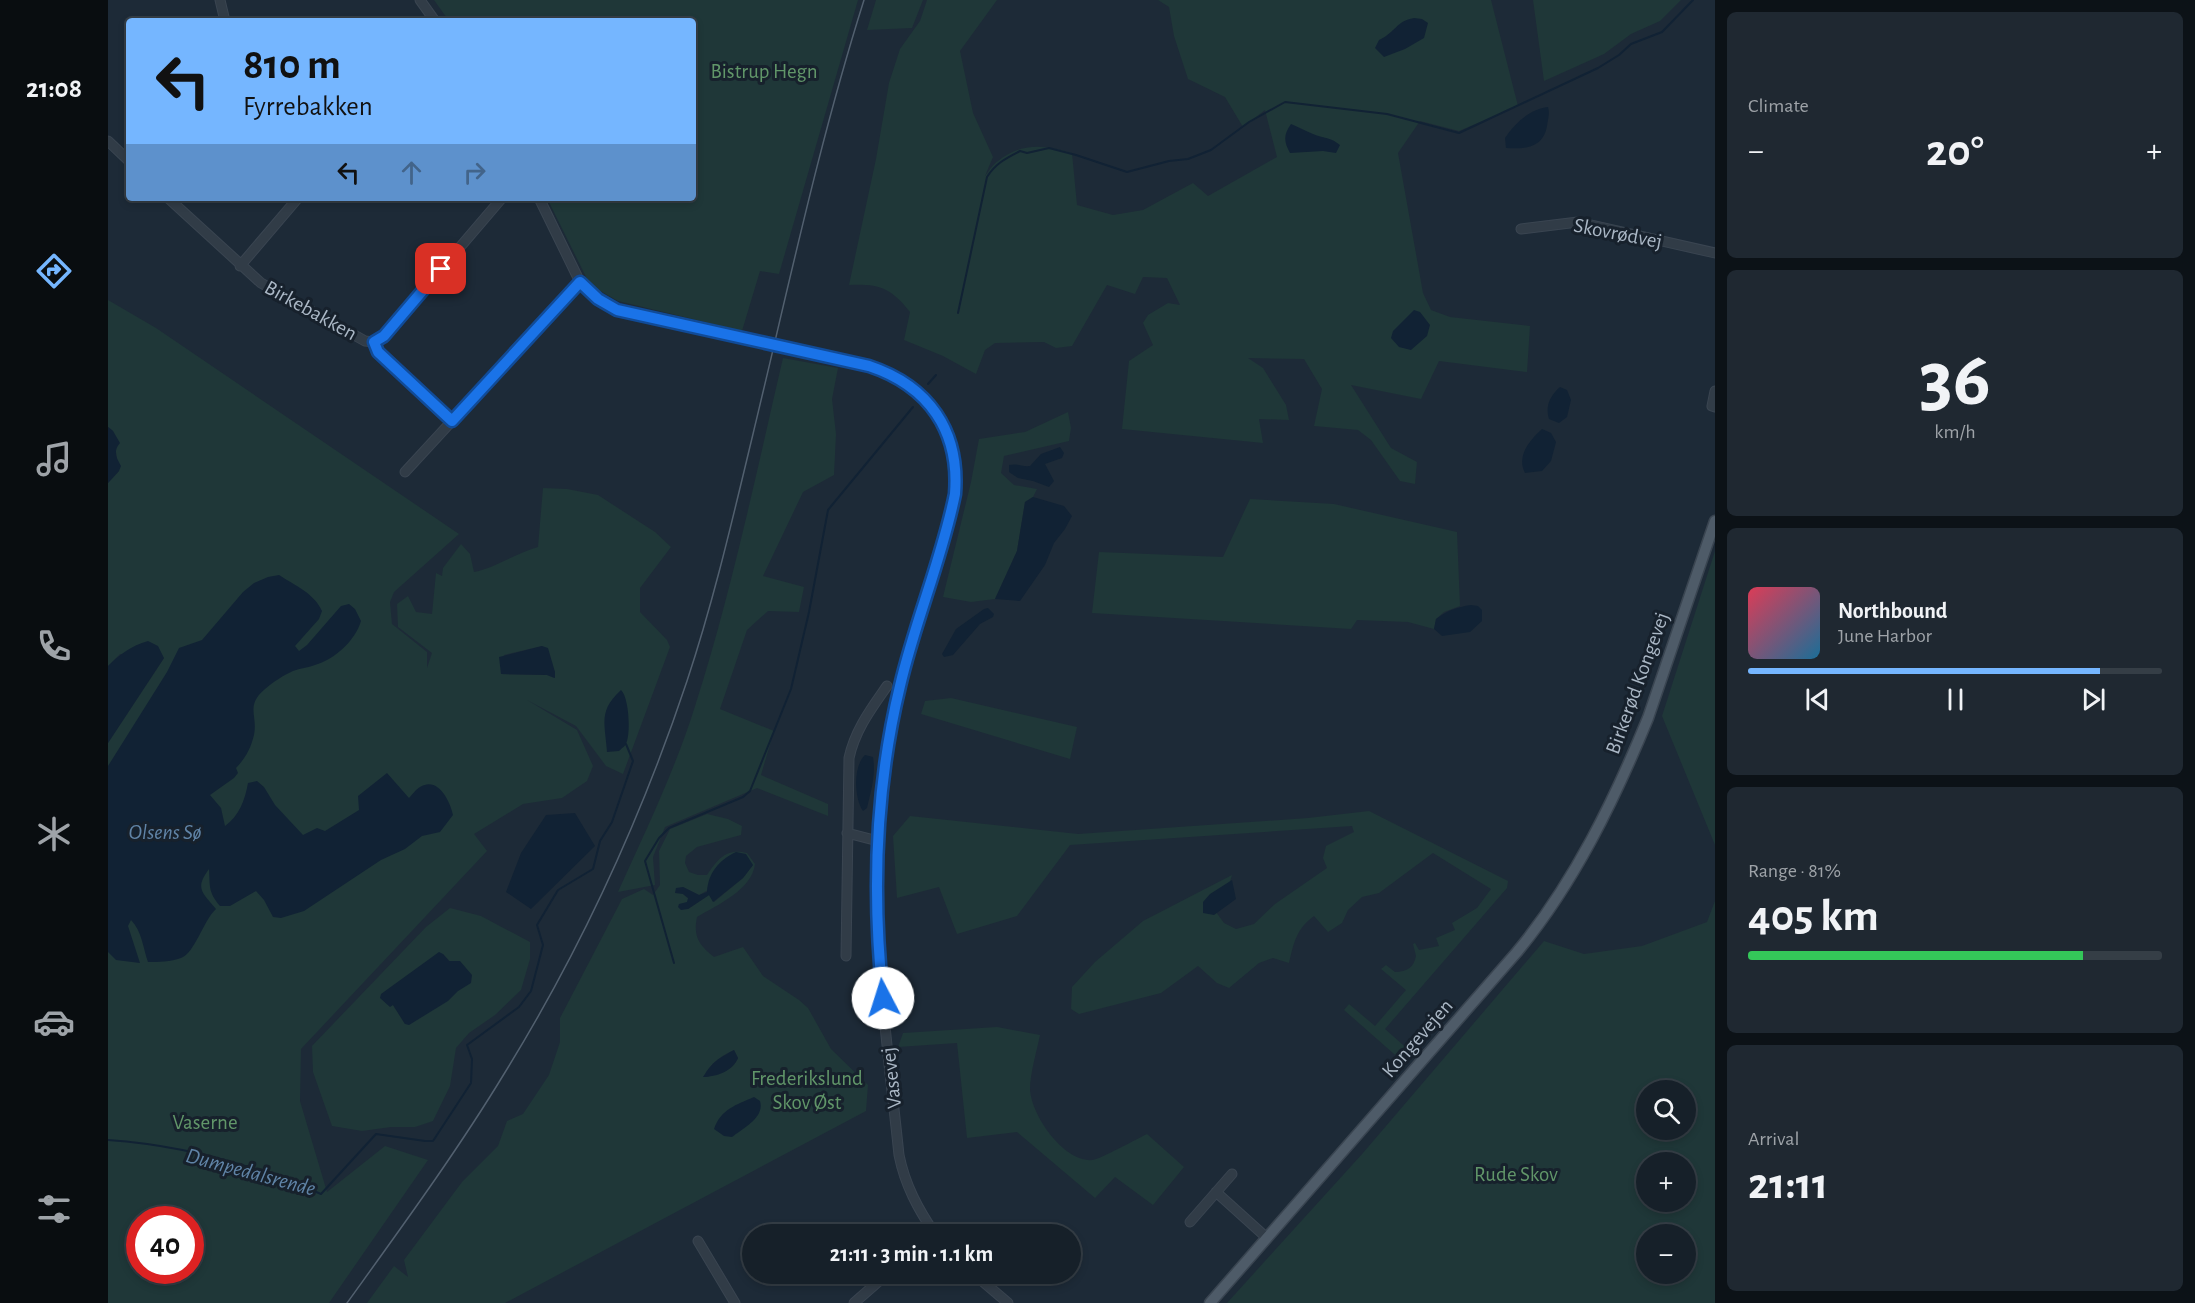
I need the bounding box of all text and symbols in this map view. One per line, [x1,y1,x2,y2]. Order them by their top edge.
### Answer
icon: left [144,42,222,120]
text: 810 m [243,44,341,86]
park label: Bistrup Hegn [711,61,817,82]
text: 21:08 [26,75,82,102]
text: Fyrrebakken [243,93,373,120]
text: Climate [1748,96,1809,116]
text: 20° [1926,129,1984,174]
text: − [1748,135,1764,168]
text: + [2146,135,2162,168]
icon: left [332,156,365,189]
icon: ahead [395,156,428,189]
icon: right [458,156,491,189]
street label: Skovrødvej [1572,215,1664,252]
pin [415,243,466,294]
icon: directions [33,250,75,292]
icon: arrive [424,252,457,285]
street label: Birkebakken [261,277,360,344]
text: 36 [1919,342,1991,420]
text: km/h [1934,422,1976,442]
icon: music [33,438,75,480]
text: Northbound [1838,600,1947,622]
street label: Birkerød Kongevej [1602,609,1673,757]
icon: phone [33,625,75,667]
text: June Harbor [1838,626,1932,646]
icon: previous [1801,683,1834,716]
icon: pause [1939,683,1972,716]
icon: next [2077,683,2110,716]
icon: climate [33,813,75,855]
water label: Olsens Sø [128,821,202,843]
text: Range · 81% [1748,861,1841,881]
text: 405 km [1748,894,1879,939]
position arrow [851,966,915,1030]
street label: Kongevejen [1378,995,1457,1082]
icon: car [33,1001,75,1043]
street label: Vasevej [878,1046,905,1110]
park label: Frederikslund Skov Øst [751,1068,863,1113]
map controls [1636,1080,1696,1284]
button: search [1636,1080,1696,1140]
park label: Vaserne [172,1112,238,1133]
text: Arrival [1748,1129,1799,1149]
water label: Dumpedalsrende [183,1144,318,1201]
button: + [1636,1152,1696,1212]
text: 21:11 [1748,1162,1828,1207]
park label: Rude Skov [1474,1164,1558,1185]
icon: filters [33,1188,75,1230]
speed limit sign: 40 [126,1206,204,1284]
button: − [1636,1224,1696,1284]
text: 21:11 · 3 min · 1.1 km [830,1243,993,1265]

